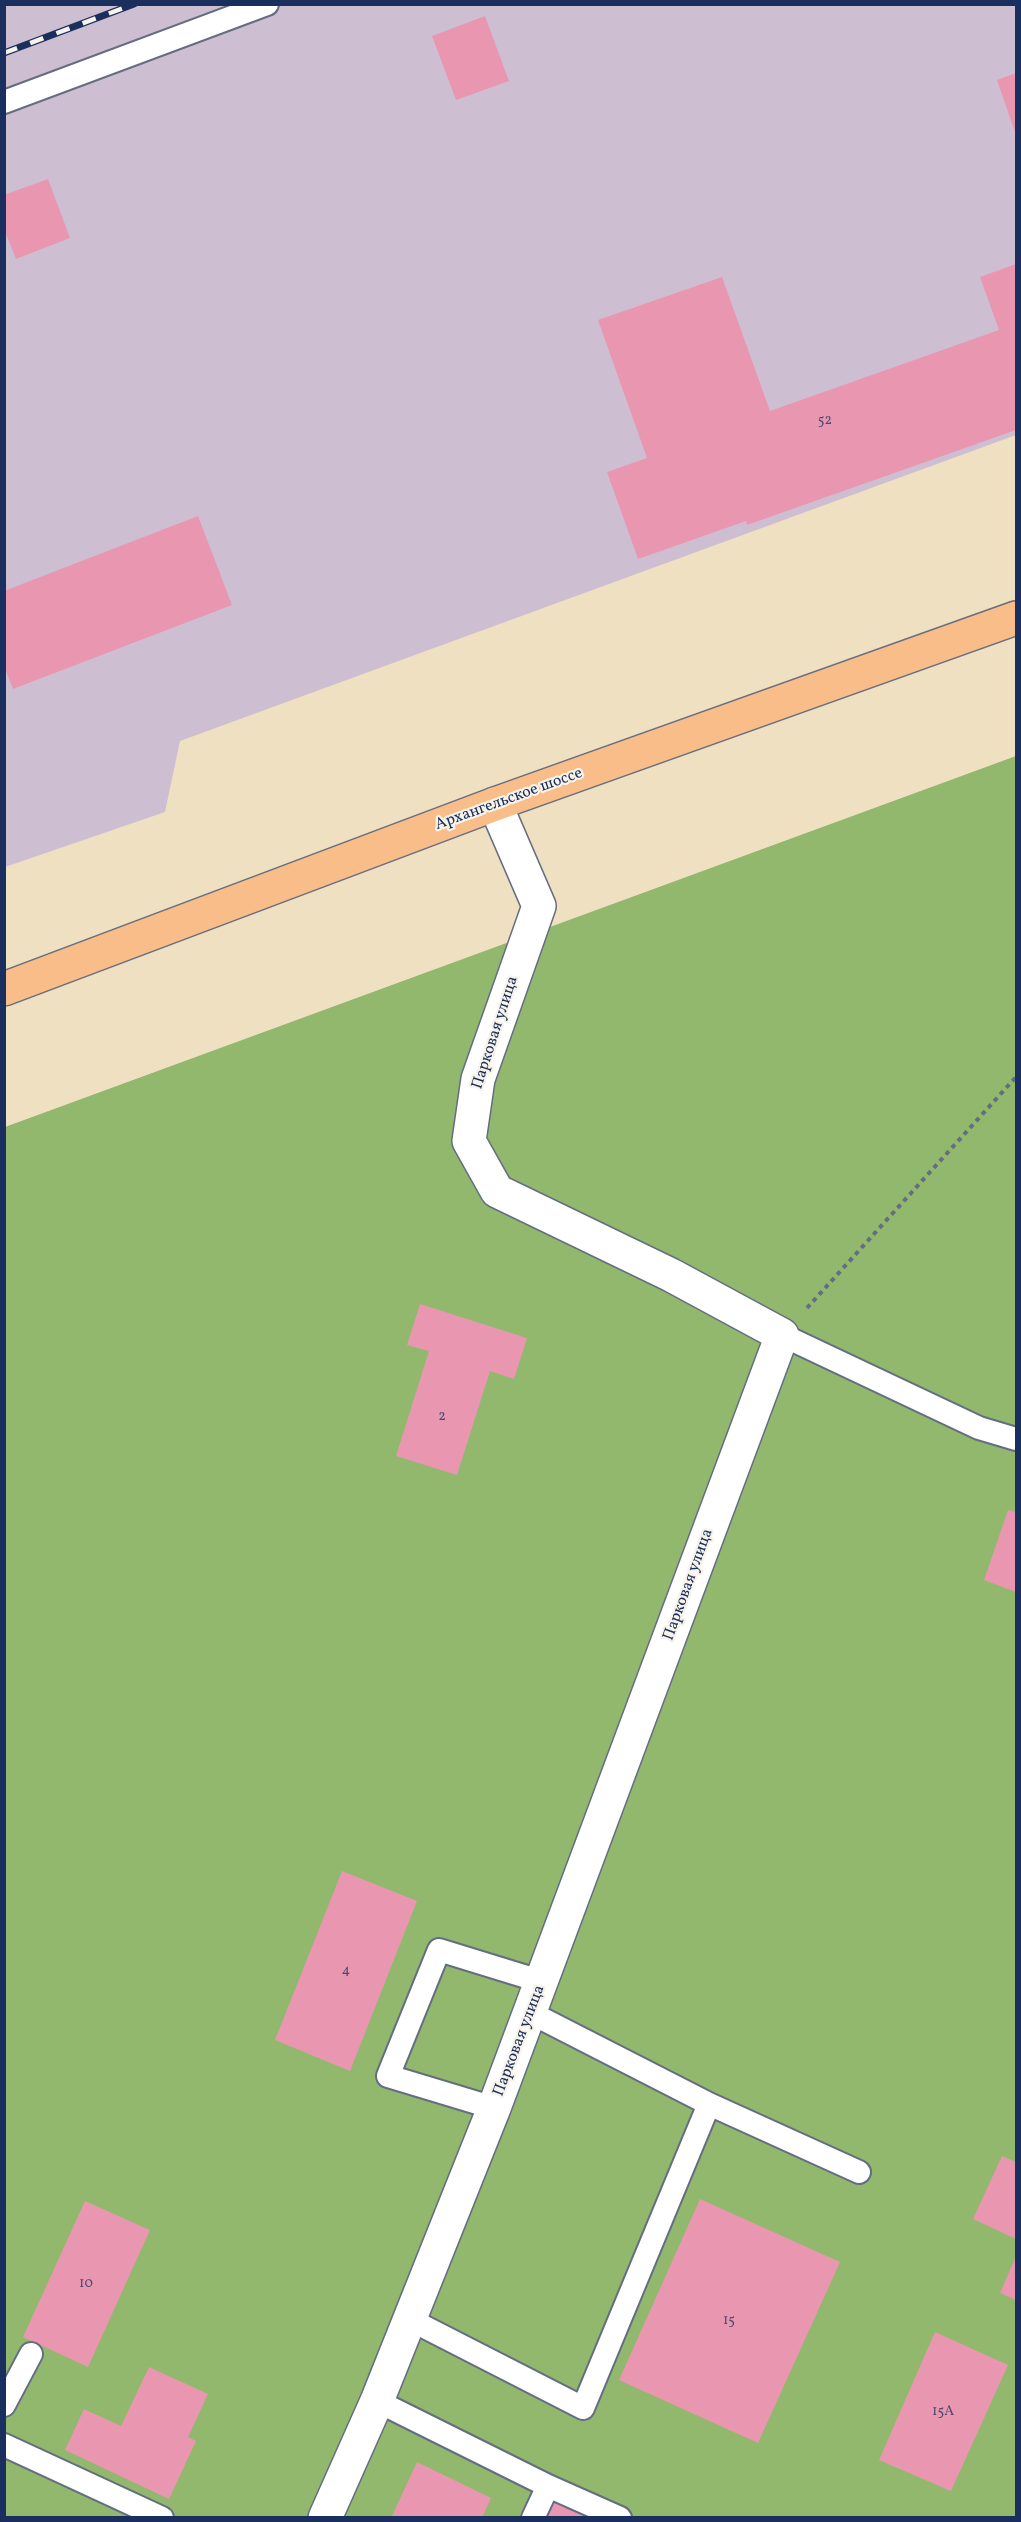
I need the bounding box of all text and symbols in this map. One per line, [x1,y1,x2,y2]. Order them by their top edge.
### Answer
house number: 52 [818,413,832,429]
street label: Архангельское шоссе [433,764,585,836]
street label: Парковая улица [469,974,523,1092]
house number: 2 [438,1409,446,1425]
street label: Парковая улица [660,1527,718,1643]
house number: 4 [342,1963,350,1979]
street label: Парковая улица [490,1983,550,2099]
house number: 10 [79,2276,93,2292]
house number: 15 [723,2313,735,2329]
house number: 15А [932,2404,954,2420]

